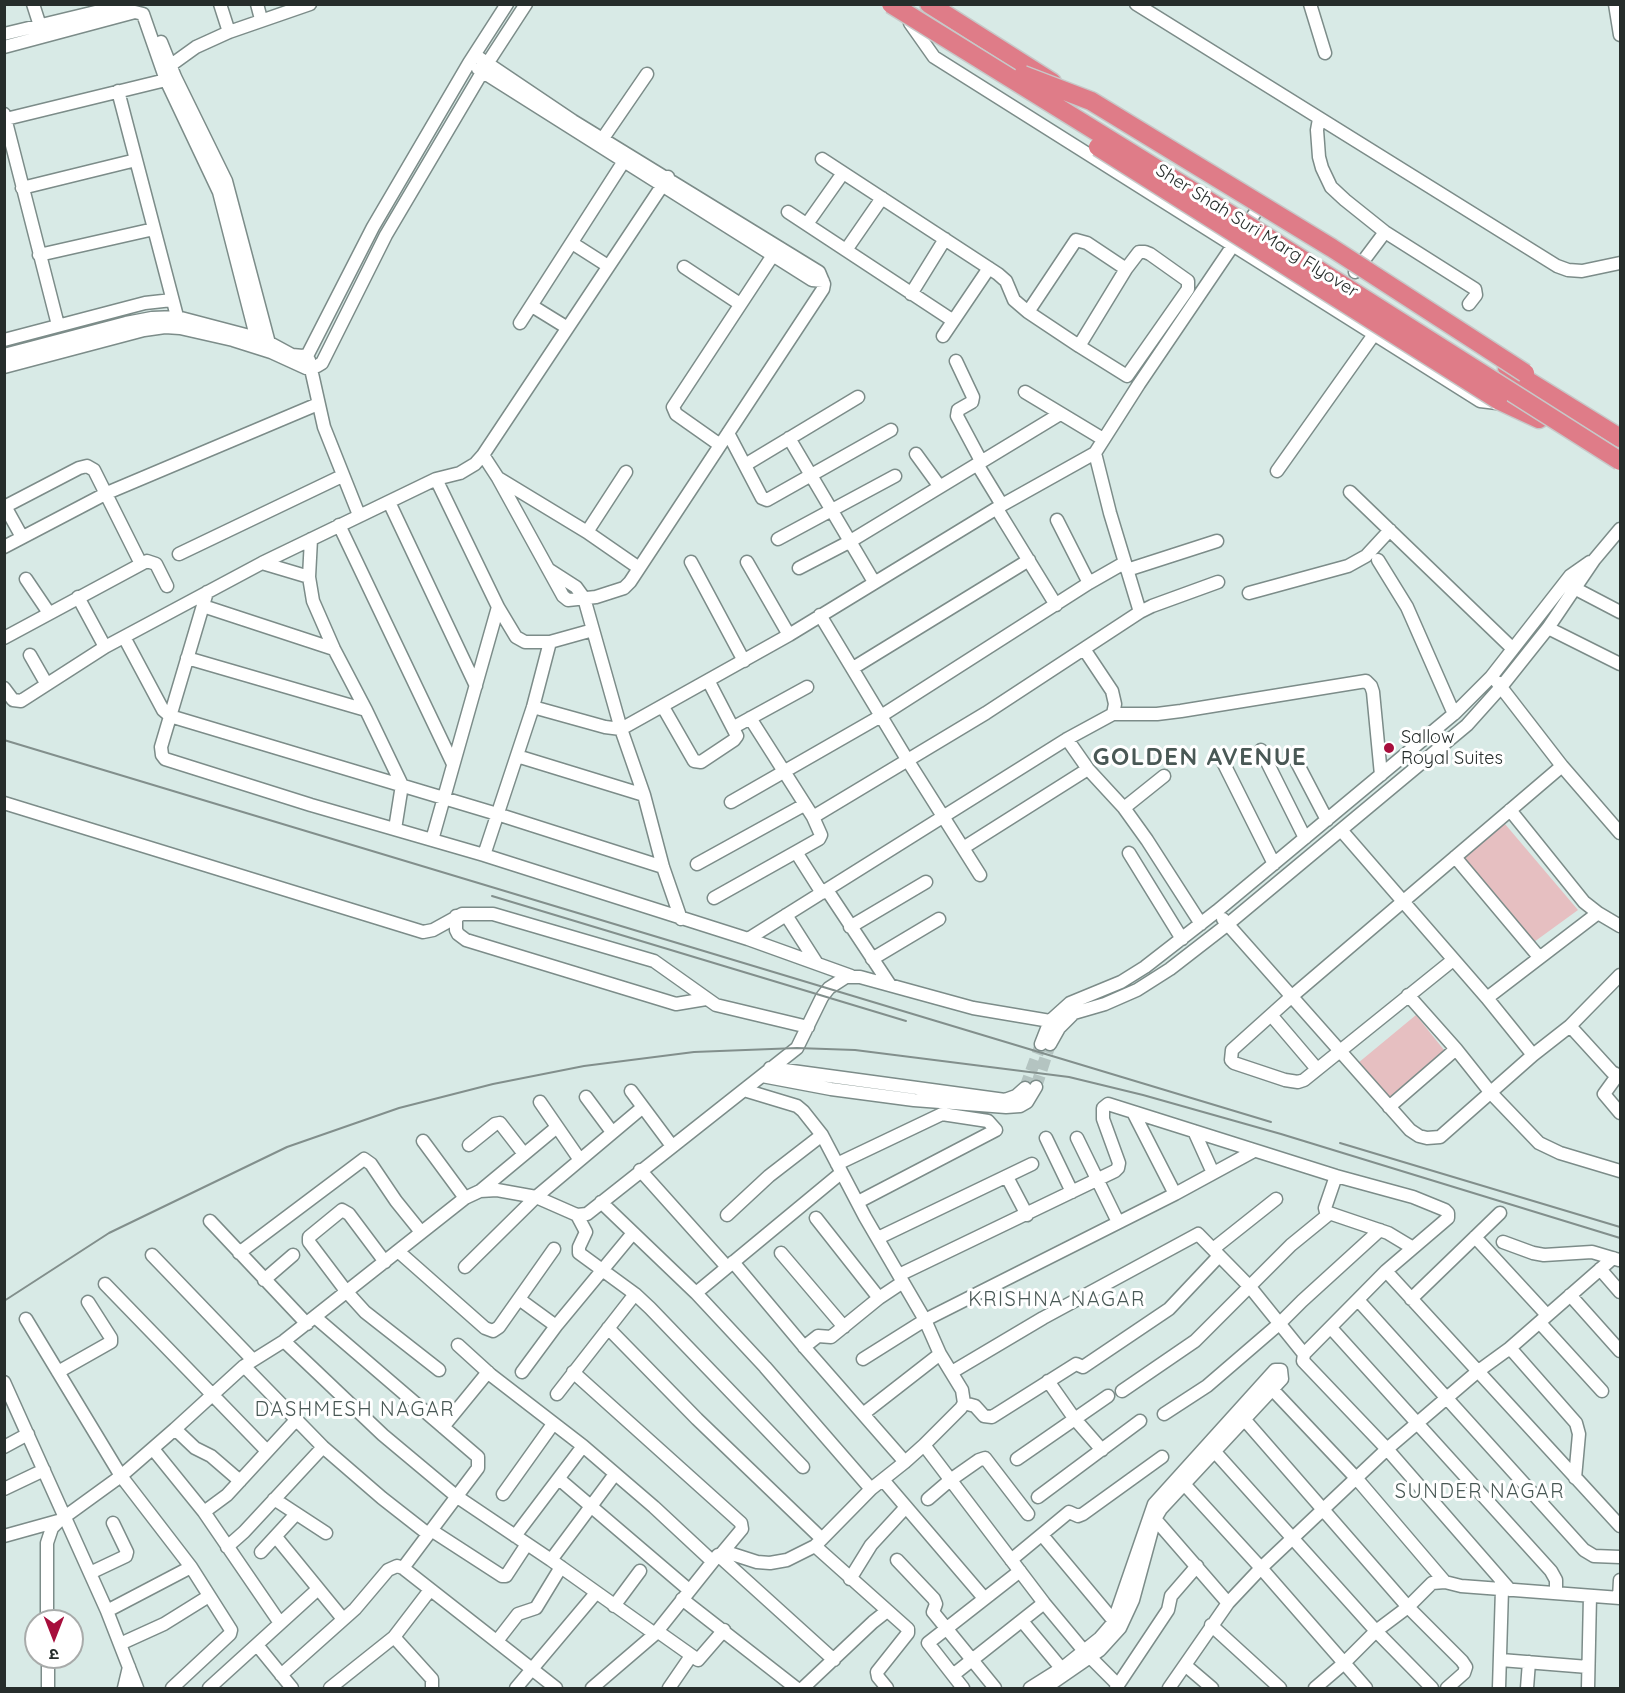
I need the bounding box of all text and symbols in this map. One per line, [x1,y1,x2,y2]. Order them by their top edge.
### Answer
street label: Sher Shah Suri Marg Flyover [1152,160,1362,302]
place label: Sallow Royal Suites [1401,727,1503,770]
marker: Sallow Royal Suites [1382,741,1396,755]
district label: GOLDEN AVENUE [1093,744,1307,772]
district label: KRISHNA NAGAR [968,1288,1146,1312]
district label: DASHMESH NAGAR [255,1398,455,1422]
district label: SUNDER NAGAR [1395,1480,1565,1504]
north arrow [24,1609,84,1669]
text: उ [49,1645,59,1665]

